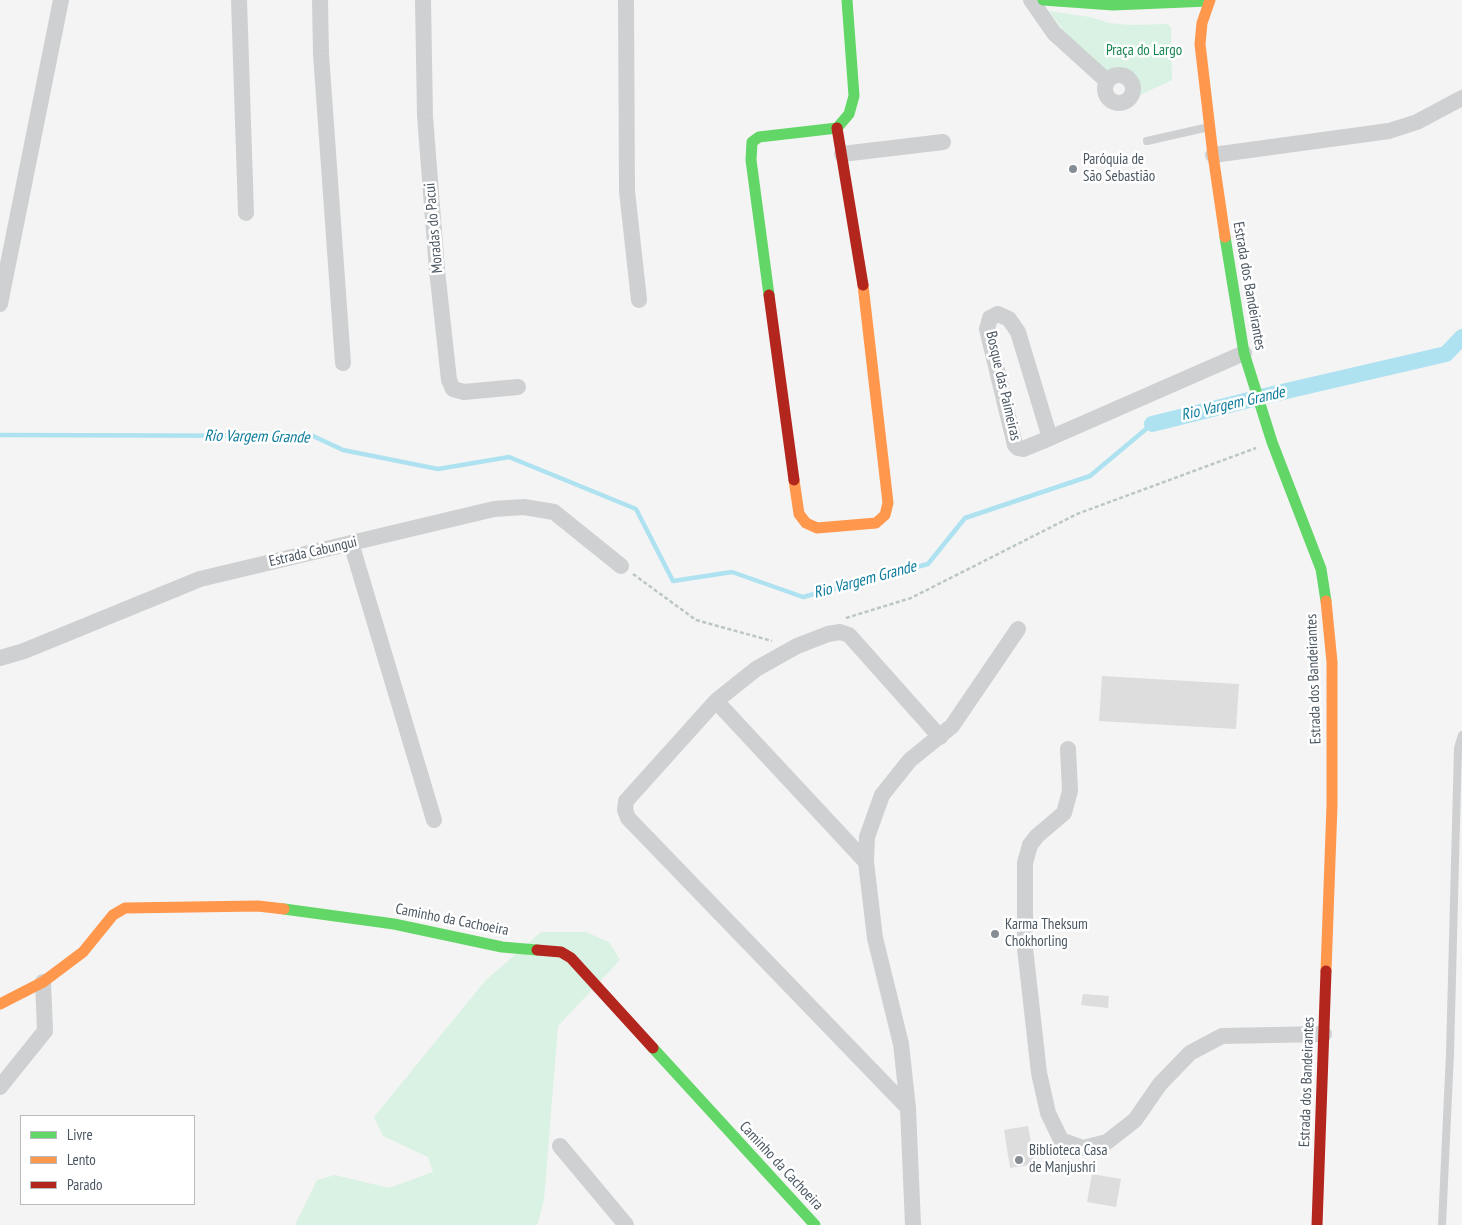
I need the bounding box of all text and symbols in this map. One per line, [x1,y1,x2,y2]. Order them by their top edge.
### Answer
park label: Praça do Largo [1106,42,1182,60]
place label: Paróquia de São Sebastião [1083,151,1155,186]
marker: Paróquia de São Sebastião [1067,163,1079,175]
street label: Moradas do Pacui [421,182,447,274]
street label: Estrada dos Bandeirantes [1229,220,1269,352]
street label: Bosque das Paimeiras [982,330,1024,442]
water label: Rio Vargem Grande [1179,383,1287,425]
water label: Rio Vargem Grande [204,426,310,448]
street label: Estrada Cabungui [267,533,359,571]
water label: Rio Vargem Grande [812,557,918,603]
street label: Estrada dos Bandeirantes [1303,614,1325,744]
street label: Caminho da Cachoeira [394,900,510,940]
place label: Karma Theksum Chokhorling [1005,916,1088,951]
marker: Karma Theksum Chokhorling [989,928,1001,940]
street label: Estrada dos Bandeirantes [1296,1017,1318,1147]
legend [20,1115,195,1205]
street label: Caminho da Cachoeira [735,1118,827,1214]
text: Livre [67,1125,93,1144]
place label: Biblioteca Casa de Manjushri [1029,1142,1107,1177]
text: Lento [67,1150,96,1169]
marker: Biblioteca Casa de Manjushri [1013,1154,1025,1166]
text: Parado [67,1175,102,1194]

